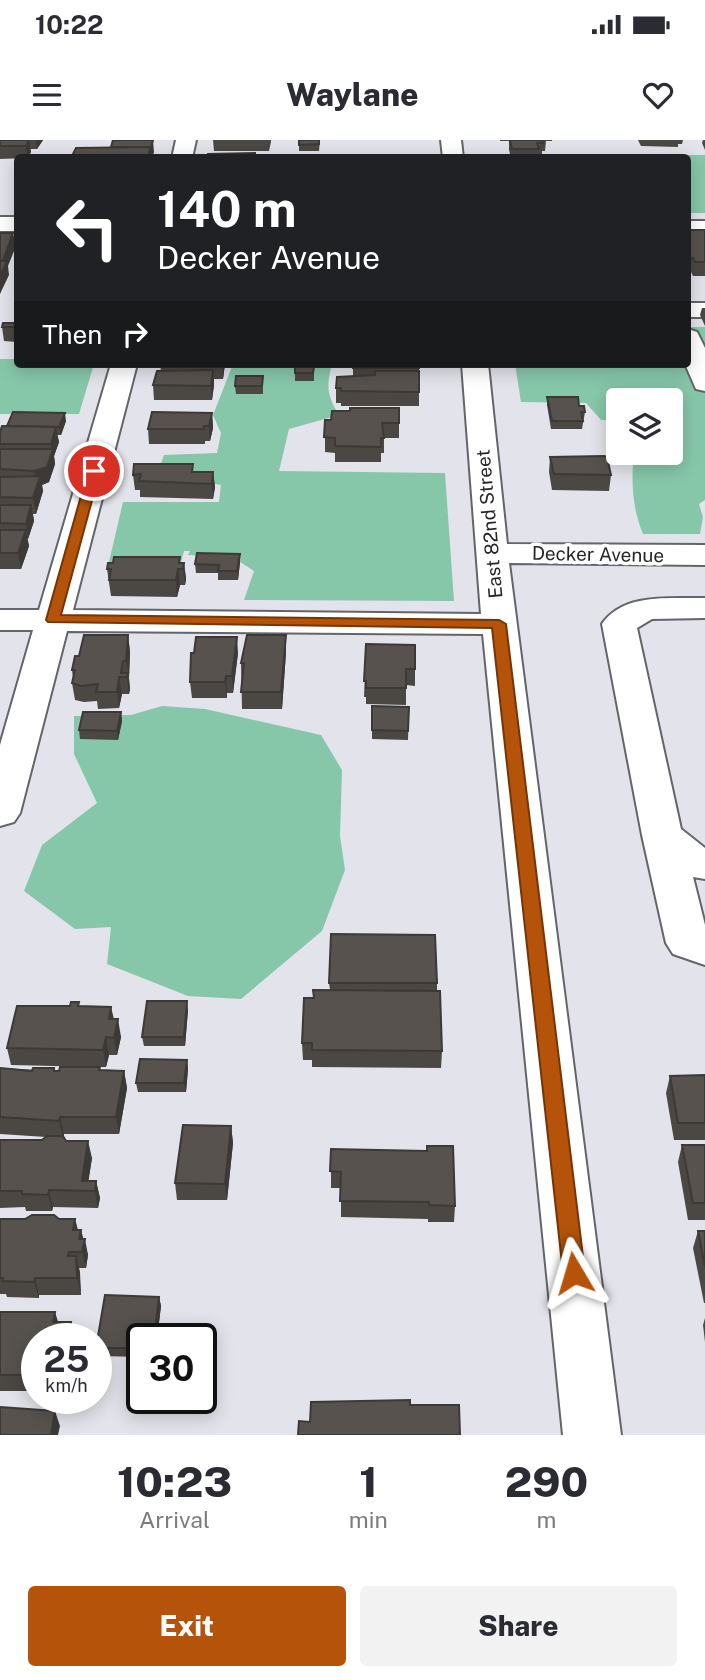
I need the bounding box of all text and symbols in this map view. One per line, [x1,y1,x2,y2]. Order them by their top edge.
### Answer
text: 10:22 [35,9,103,40]
icon: menu [28,76,66,114]
text: Waylane [286,76,419,113]
icon: heart [639,76,677,114]
text: 140 m [157,180,297,238]
icon: left [42,182,133,273]
text: Decker Avenue [157,239,380,276]
icon: right [116,315,154,353]
text: Then [42,319,102,350]
map controls [606,388,683,465]
button: layers [606,388,683,465]
pin [64,441,124,501]
street label: East 82nd Street [472,449,506,599]
icon: arrive [75,452,113,490]
street label: Decker Avenue [532,542,664,566]
position arrow [537,1236,611,1310]
speed limit sign: 30 [126,1323,217,1414]
text: 25 [44,1339,89,1380]
text: km/h [45,1375,88,1396]
text: 10:23 [117,1457,232,1506]
text: 1 [359,1457,378,1506]
text: 290 [505,1457,588,1506]
text: Arrival [139,1506,210,1533]
text: min [349,1506,388,1533]
text: m [536,1506,556,1533]
button: Exit [28,1586,346,1666]
button: Share [360,1586,677,1666]

